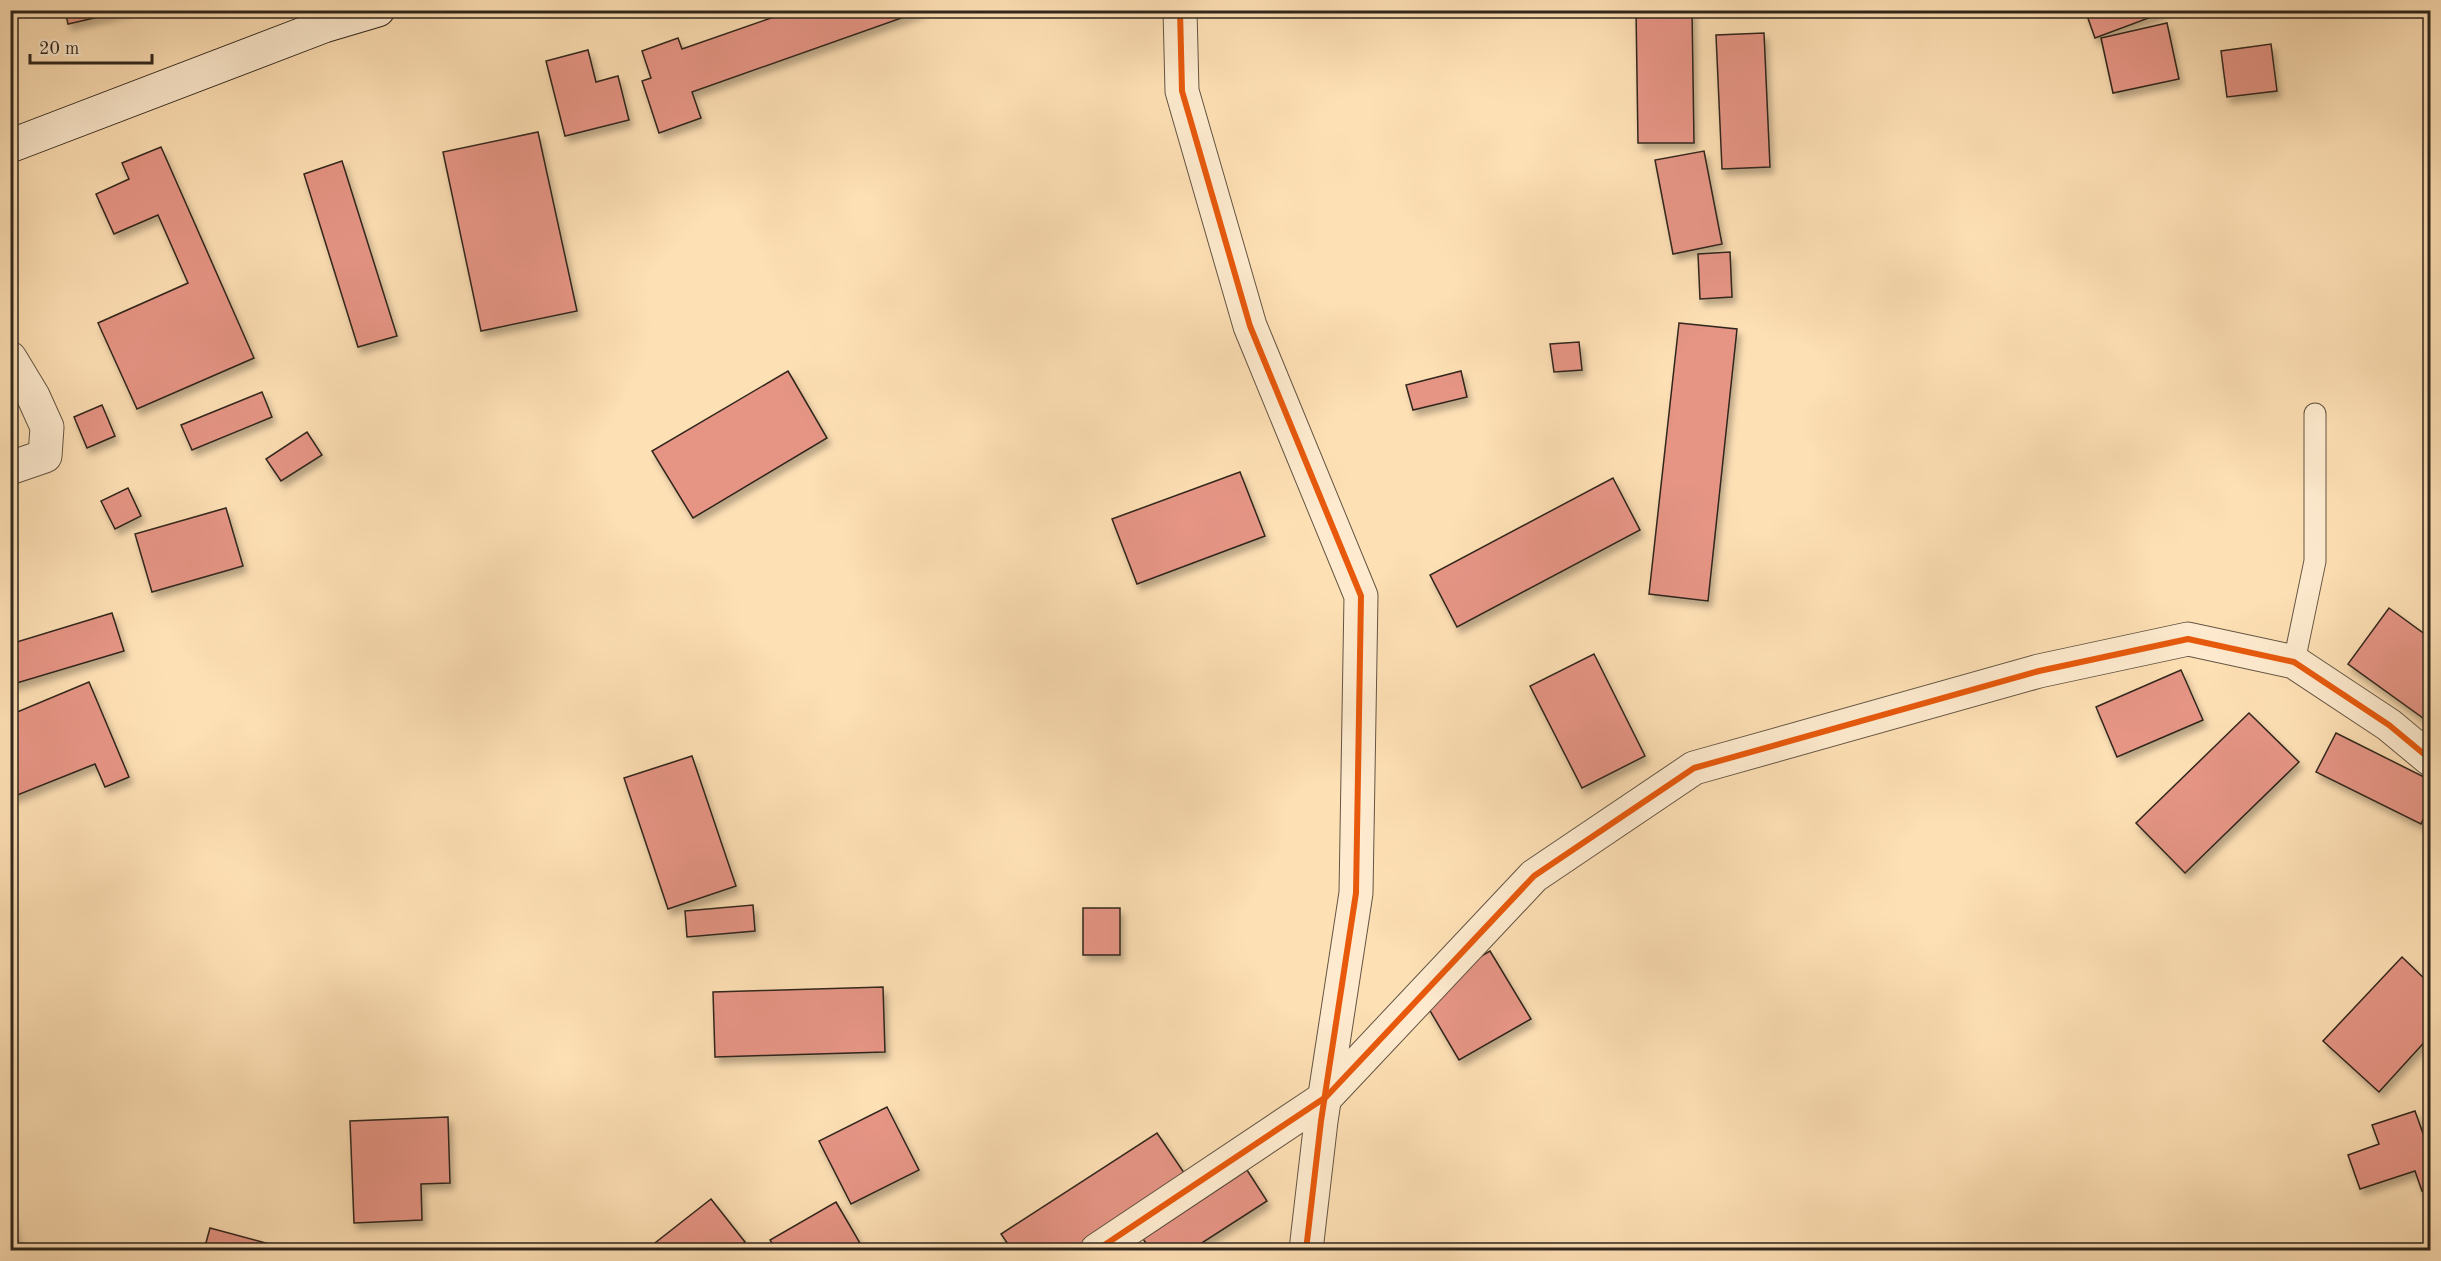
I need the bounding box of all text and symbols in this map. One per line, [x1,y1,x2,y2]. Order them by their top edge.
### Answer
scale bar [30,27,152,65]
text: 20 m [39,40,79,58]

